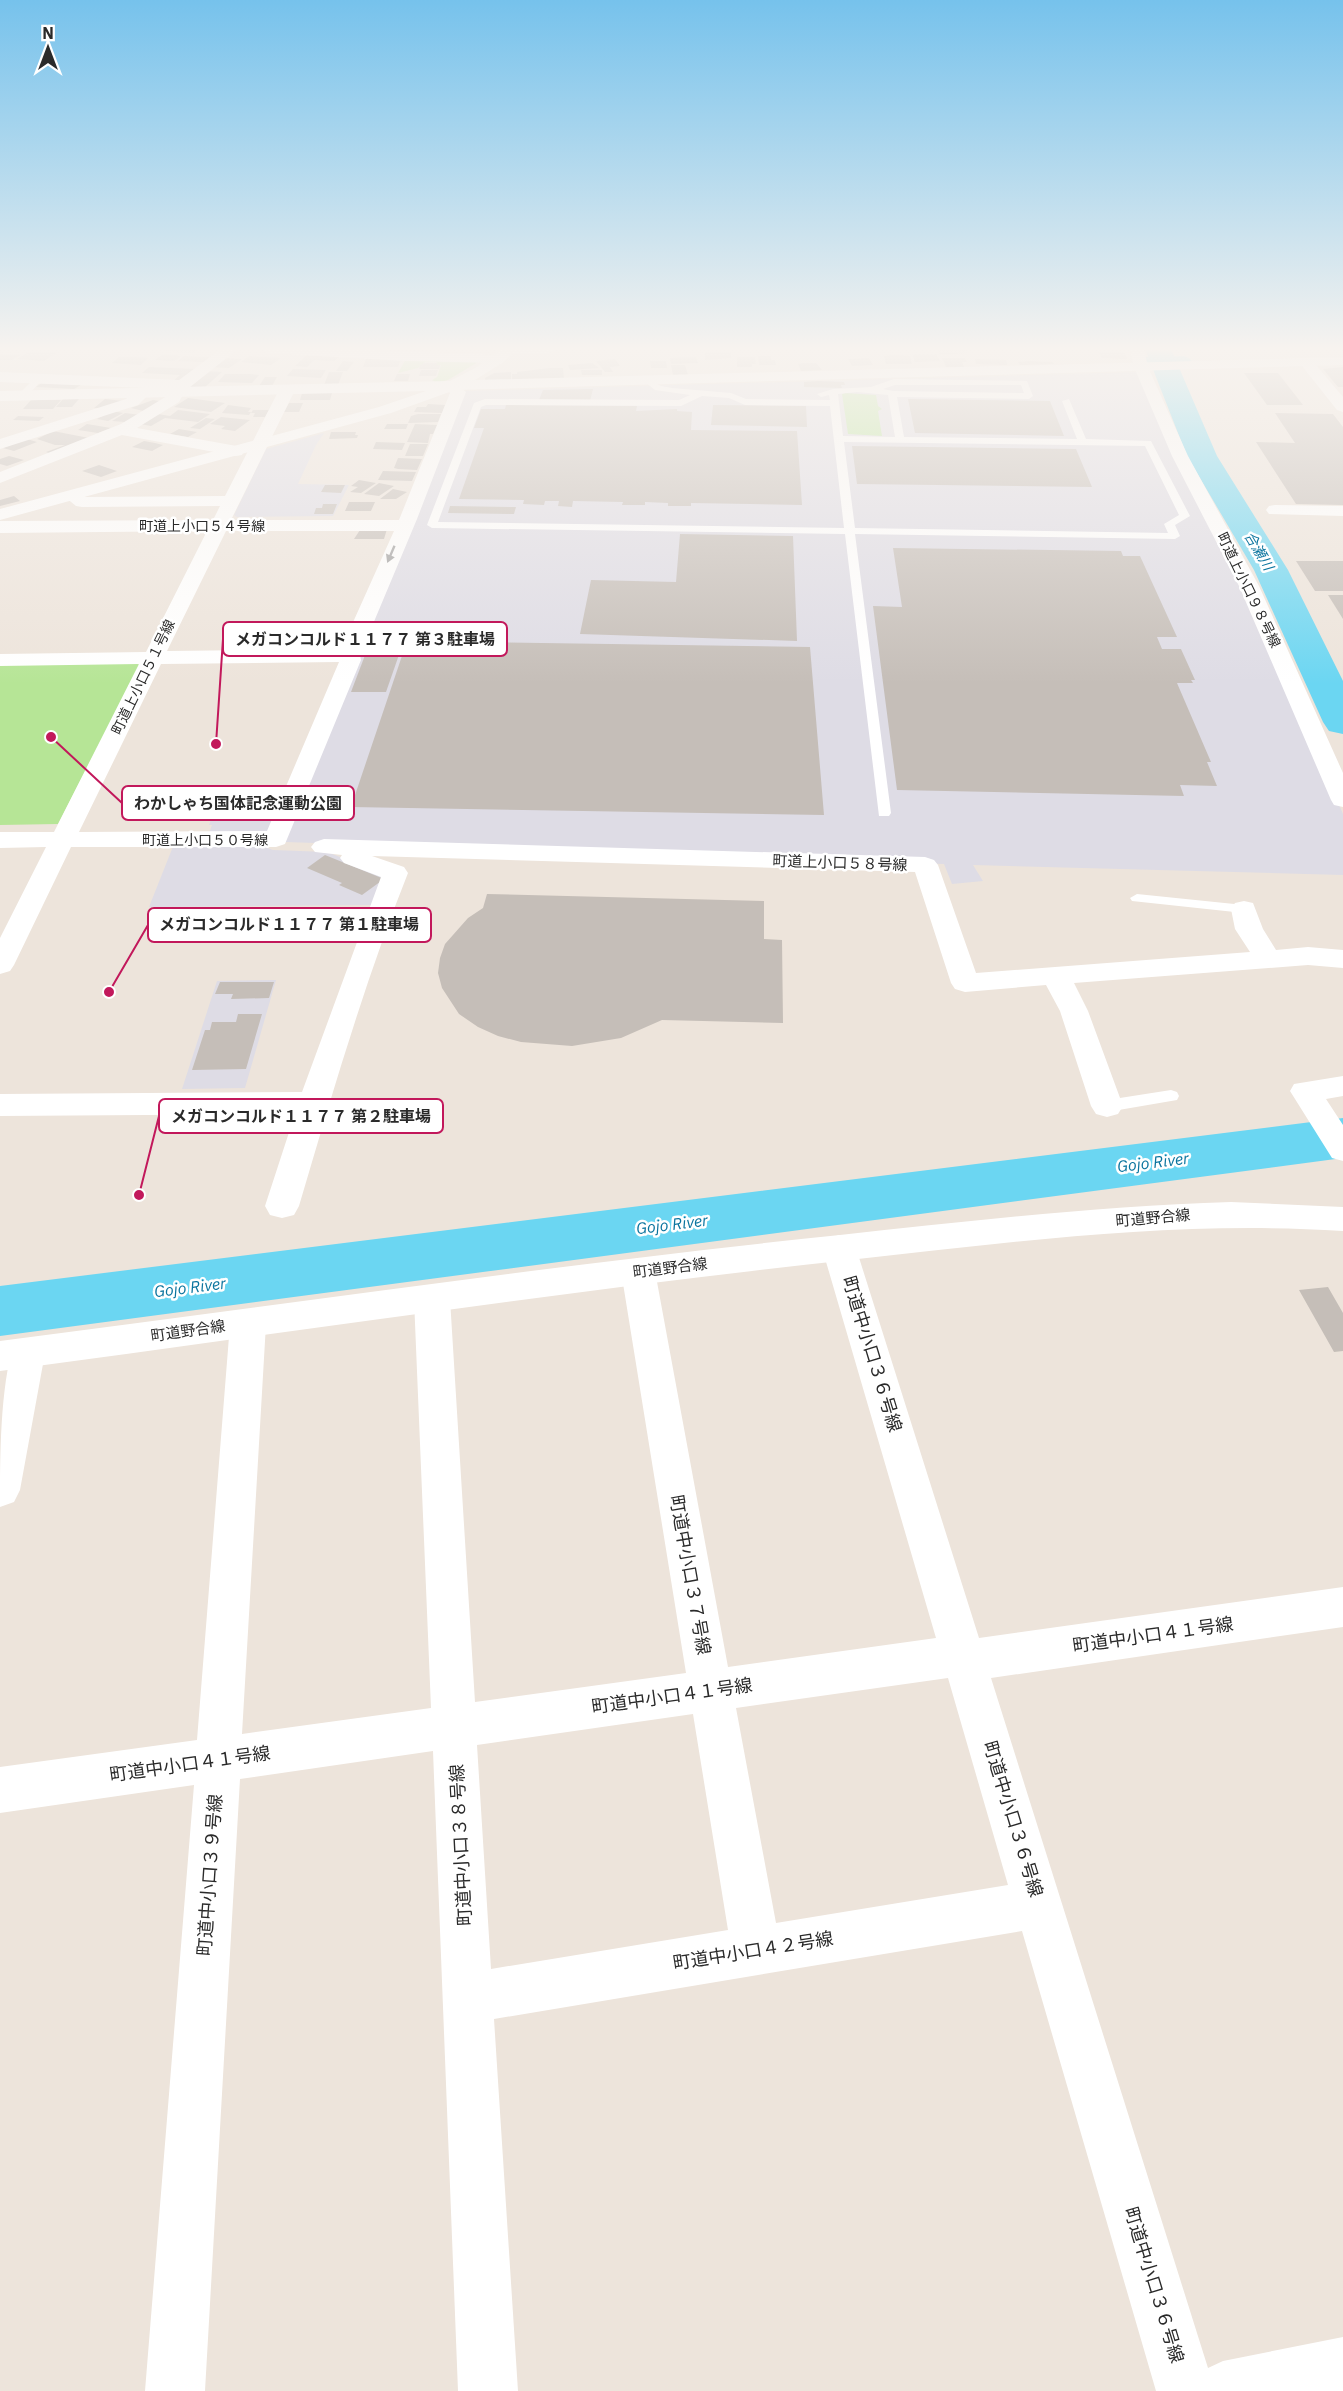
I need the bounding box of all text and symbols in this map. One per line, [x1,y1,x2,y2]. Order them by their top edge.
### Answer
north arrow [18,18,78,78]
text: N [42,23,54,43]
street label: 町道上小口５４号線 [139,517,265,535]
water label: 合瀬川 [1240,528,1279,575]
street label: 町道上小口９８号線 [1213,529,1285,651]
one-way arrow [386,545,396,563]
street label: 町道上小口５１号線 [107,616,179,738]
callout: メガコンコルド１１７７ 第３駐車場 [223,622,507,656]
text: メガコンコルド１１７７ 第３駐車場 [235,629,495,649]
callout: わかしゃち国体記念運動公園 [122,786,354,820]
text: わかしゃち国体記念運動公園 [134,793,342,813]
street label: 町道上小口５０号線 [142,831,268,849]
street label: 町道上小口５８号線 [772,851,908,874]
callout: メガコンコルド１１７７ 第１駐車場 [148,908,431,942]
text: メガコンコルド１１７７ 第１駐車場 [159,914,419,934]
callout: メガコンコルド１１７７ 第２駐車場 [159,1099,443,1133]
text: メガコンコルド１１７７ 第２駐車場 [171,1106,431,1126]
water label: Gojo River [1116,1148,1191,1176]
street label: 町道野合線 [1115,1205,1191,1230]
water label: Gojo River [635,1210,710,1238]
street label: 町道野合線 [632,1254,708,1282]
water label: Gojo River [153,1273,228,1301]
street label: 町道中小口３６号線 [838,1273,907,1435]
street label: 町道野合線 [149,1316,226,1345]
street label: 町道中小口３７号線 [665,1493,716,1657]
street label: 町道中小口４１号線 [1071,1612,1235,1657]
street label: 町道中小口４１号線 [590,1673,754,1718]
street label: 町道中小口３６号線 [979,1738,1048,1900]
street label: 町道中小口４１号線 [108,1741,272,1786]
street label: 町道中小口３８号線 [445,1764,476,1927]
street label: 町道中小口３９号線 [192,1793,227,1957]
street label: 町道中小口４２号線 [671,1926,835,1975]
street label: 町道中小口３６号線 [1120,2204,1189,2366]

